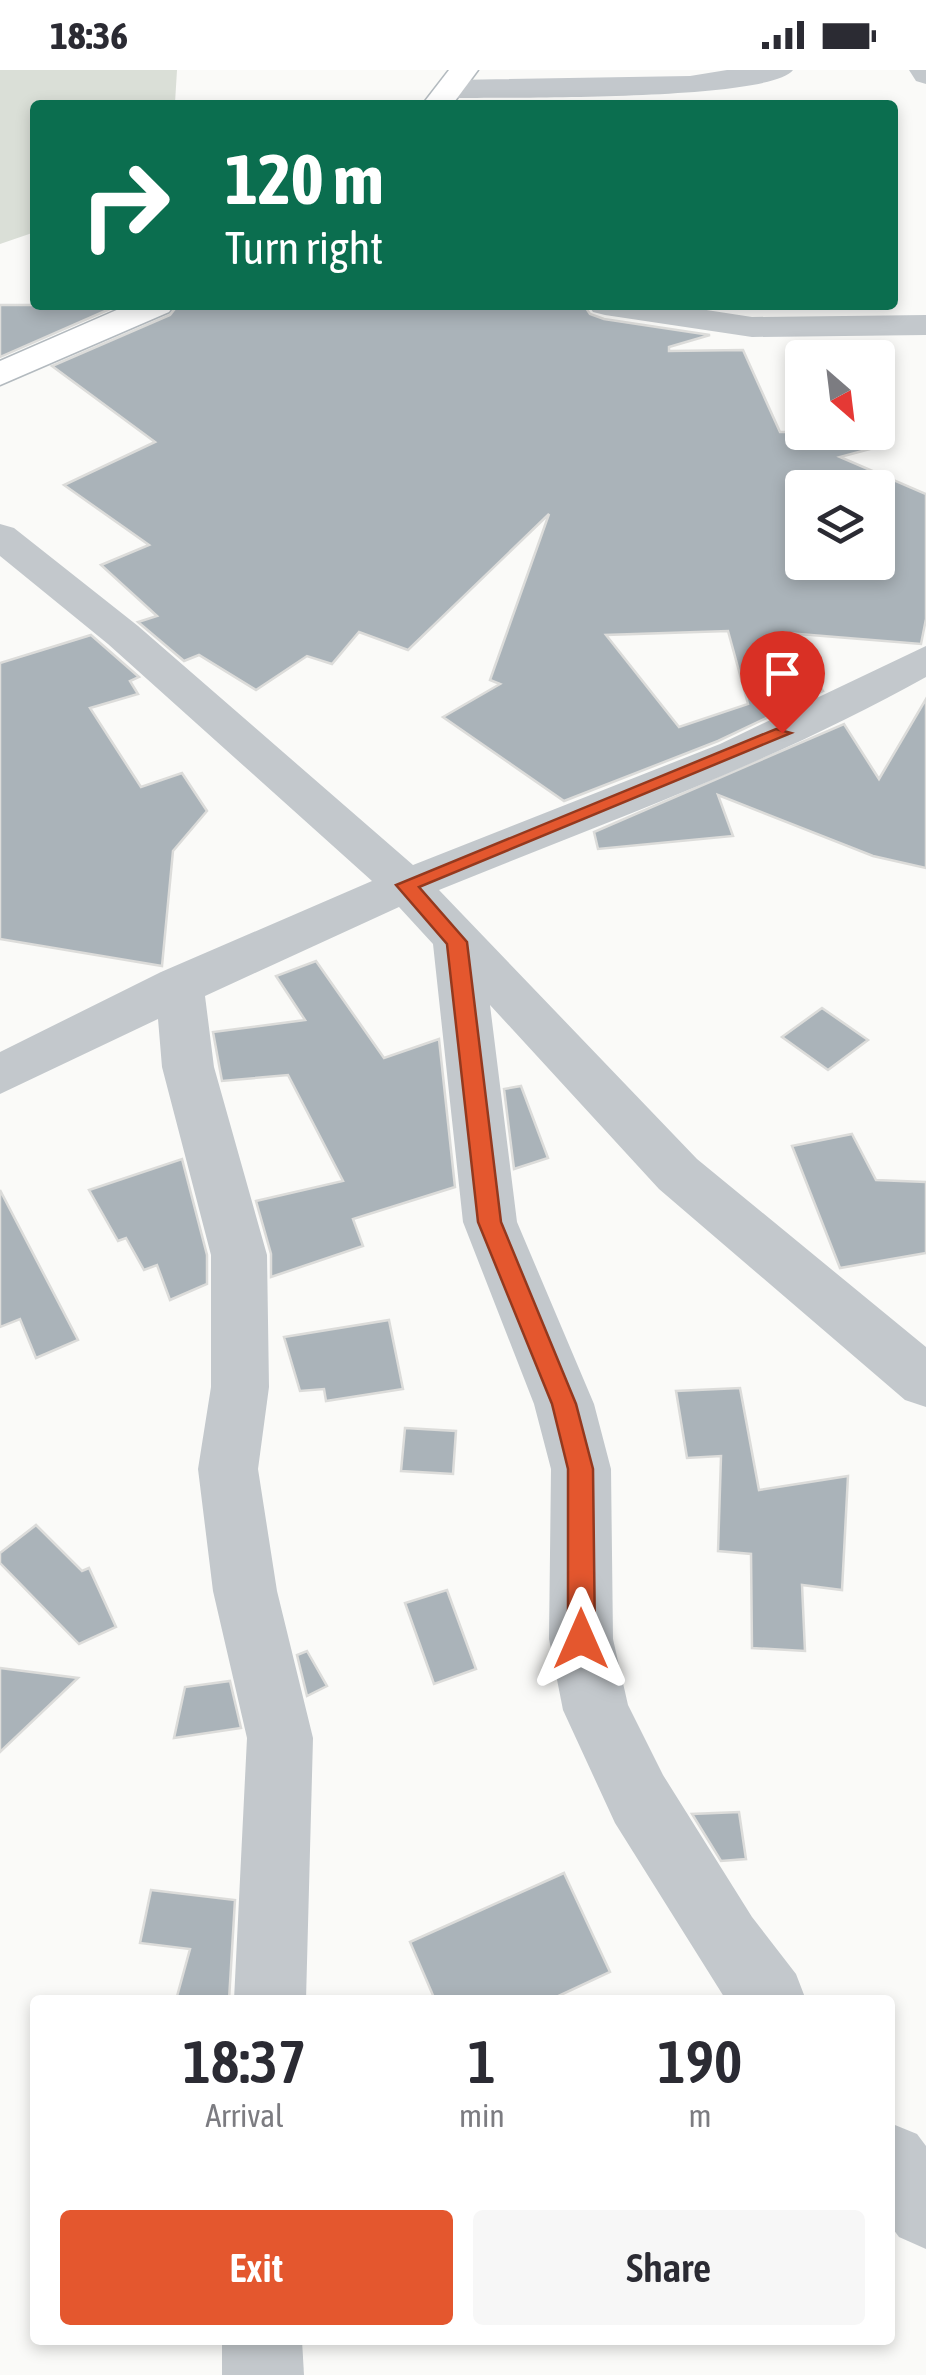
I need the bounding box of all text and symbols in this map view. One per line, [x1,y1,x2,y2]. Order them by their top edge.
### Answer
text: 18:36 [50,14,128,57]
text: 120 m [225,139,384,219]
icon: right [60,140,190,270]
text: Turn right [225,222,383,274]
north arrow [785,340,895,450]
map controls [785,340,895,580]
button: layers [785,470,895,580]
pin [740,631,825,734]
icon: arrive [755,646,810,701]
position arrow [529,1587,633,1691]
text: 18:37 [183,2027,306,2096]
text: 1 [468,2027,496,2096]
text: 190 [658,2027,742,2096]
text: Arrival [205,2097,284,2134]
text: min [459,2097,505,2134]
text: m [688,2097,711,2134]
button: Exit [60,2210,453,2325]
button: Share [473,2210,865,2325]

